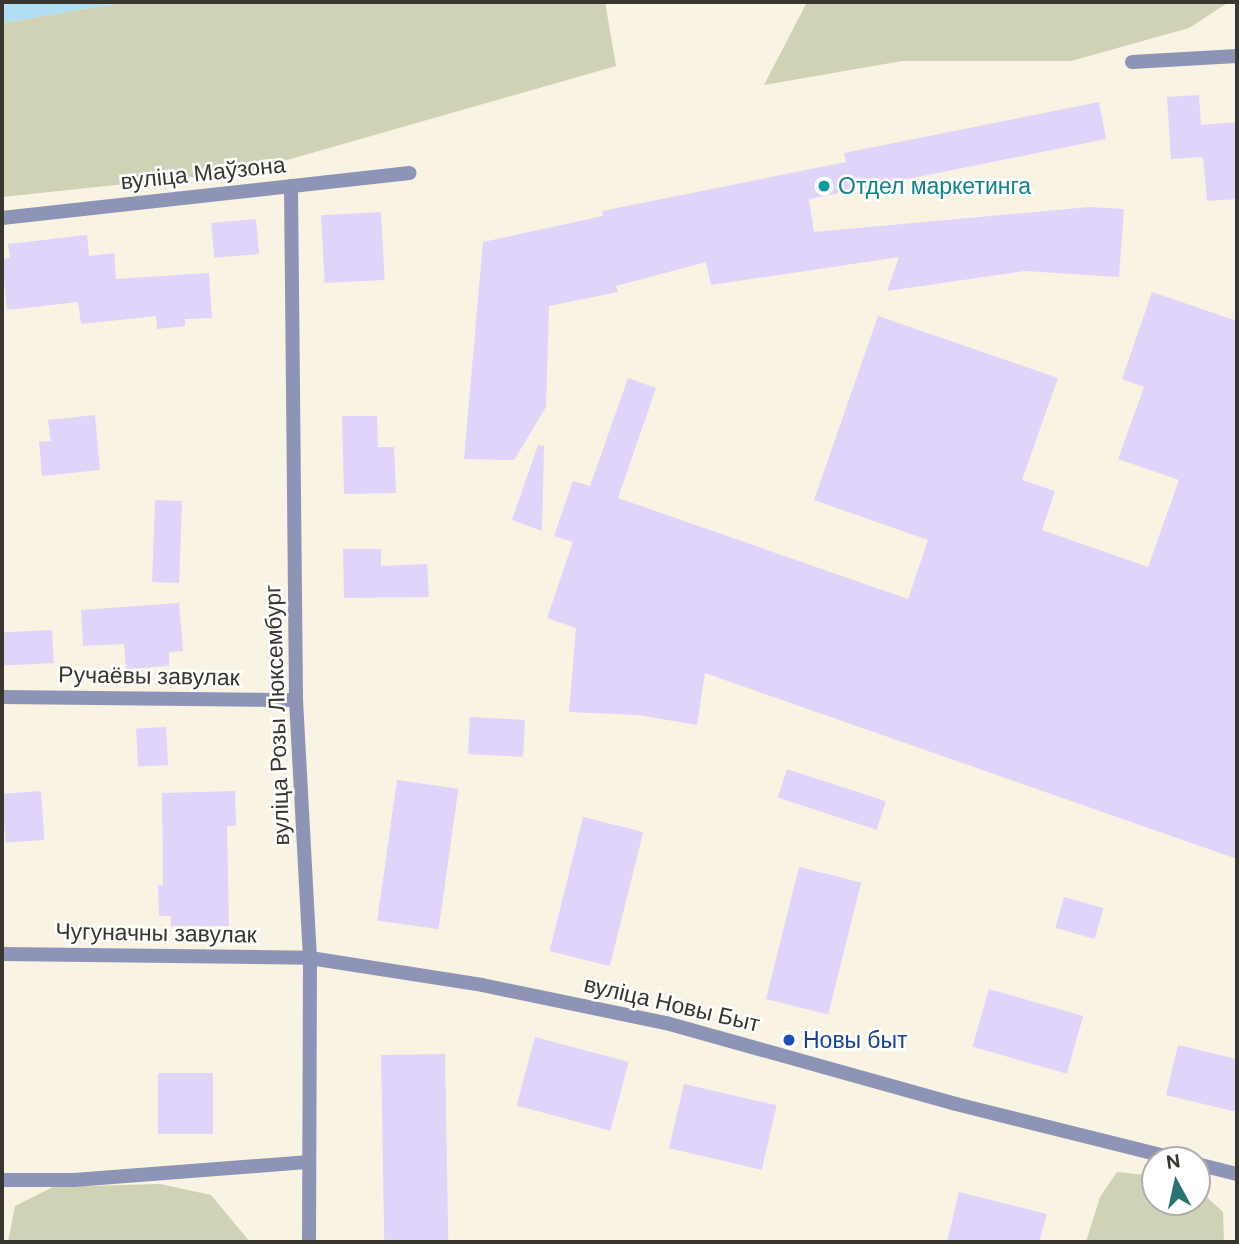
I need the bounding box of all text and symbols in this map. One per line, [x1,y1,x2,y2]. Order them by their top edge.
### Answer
street label: вуліца Маўзона [119,151,287,195]
place label: Отдел маркетинга [838,172,1031,200]
marker: Отдел маркетинга [816,178,832,194]
street label: вуліца Розы Люксембург [259,584,295,846]
street label: Ручаёвы завулак [58,661,240,691]
street label: Чугуначны завулак [55,917,257,949]
street label: вуліца Новы Быт [581,970,763,1038]
place label: Новы быт [803,1026,908,1054]
marker: Новы быт [781,1032,797,1048]
north arrow [1141,1146,1211,1216]
text: N [1165,1148,1182,1175]

